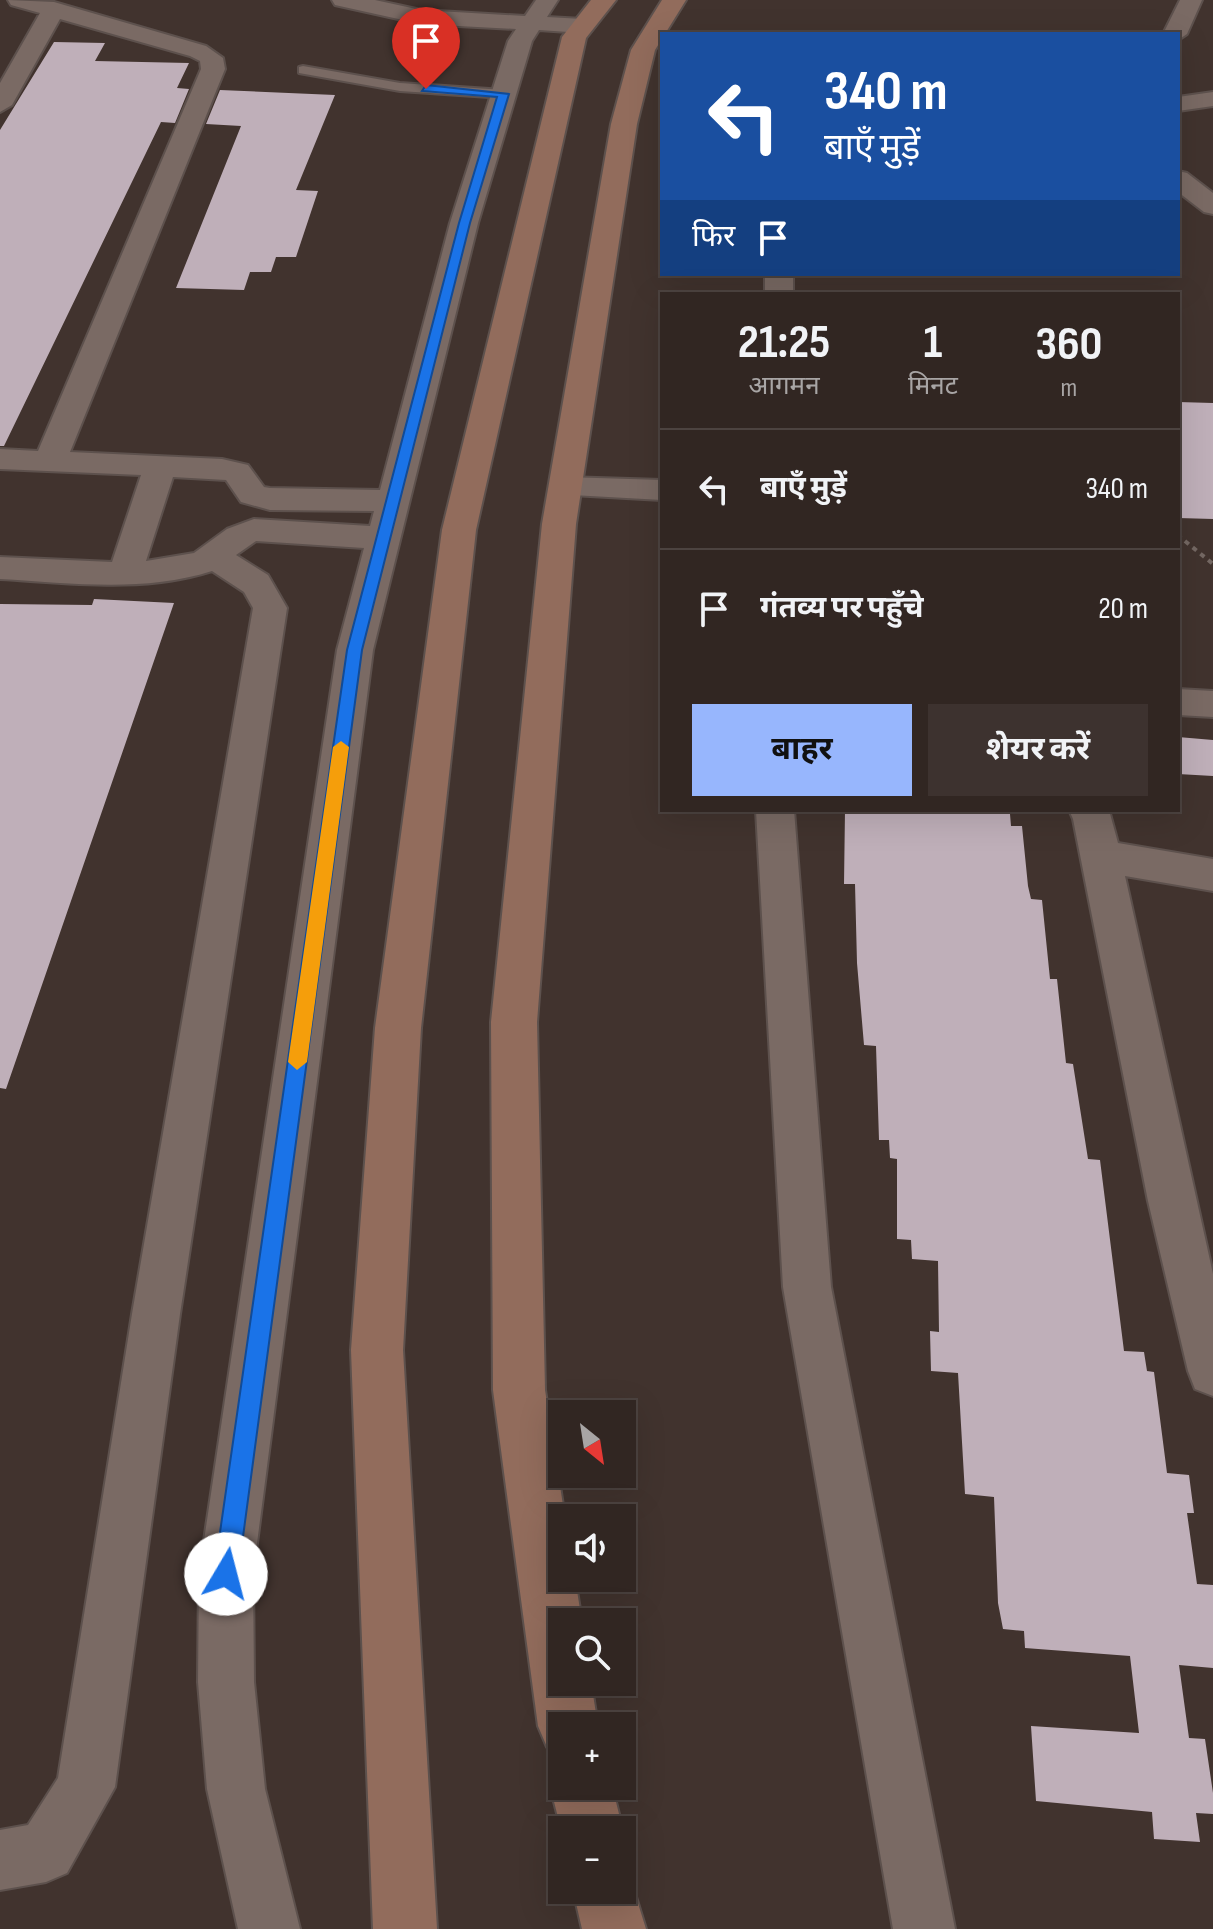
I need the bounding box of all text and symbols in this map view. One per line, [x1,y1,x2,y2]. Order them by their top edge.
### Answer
pin [392,7,460,89]
icon: arrive [404,19,448,63]
text: 340 m [824,59,948,126]
icon: left [692,64,796,168]
text: बाएँ मुड़ें [824,127,920,170]
icon: arrive [751,216,795,260]
text: फिर [692,219,735,255]
text: 21:25 [738,314,830,371]
text: 1 [923,314,942,371]
text: 360 [1035,316,1102,373]
text: आगमन [748,371,820,402]
text: मिनट [908,371,958,402]
text: m [1061,373,1077,404]
icon: left [692,467,736,511]
text: बाएँ मुड़ें [760,470,847,506]
text: 340 m [1085,471,1148,507]
icon: arrive [692,587,736,631]
text: गंतव्य पर पहुँचे [760,590,924,626]
text: 20 m [1098,591,1148,627]
button: बाहर [692,704,912,796]
button: शेयर करें [928,704,1148,796]
north arrow [548,1400,636,1488]
map controls [548,1400,636,1904]
button: sound [548,1504,636,1592]
position arrow [184,1532,268,1616]
button: search [548,1608,636,1696]
button: + [548,1712,636,1800]
button: − [548,1816,636,1904]

